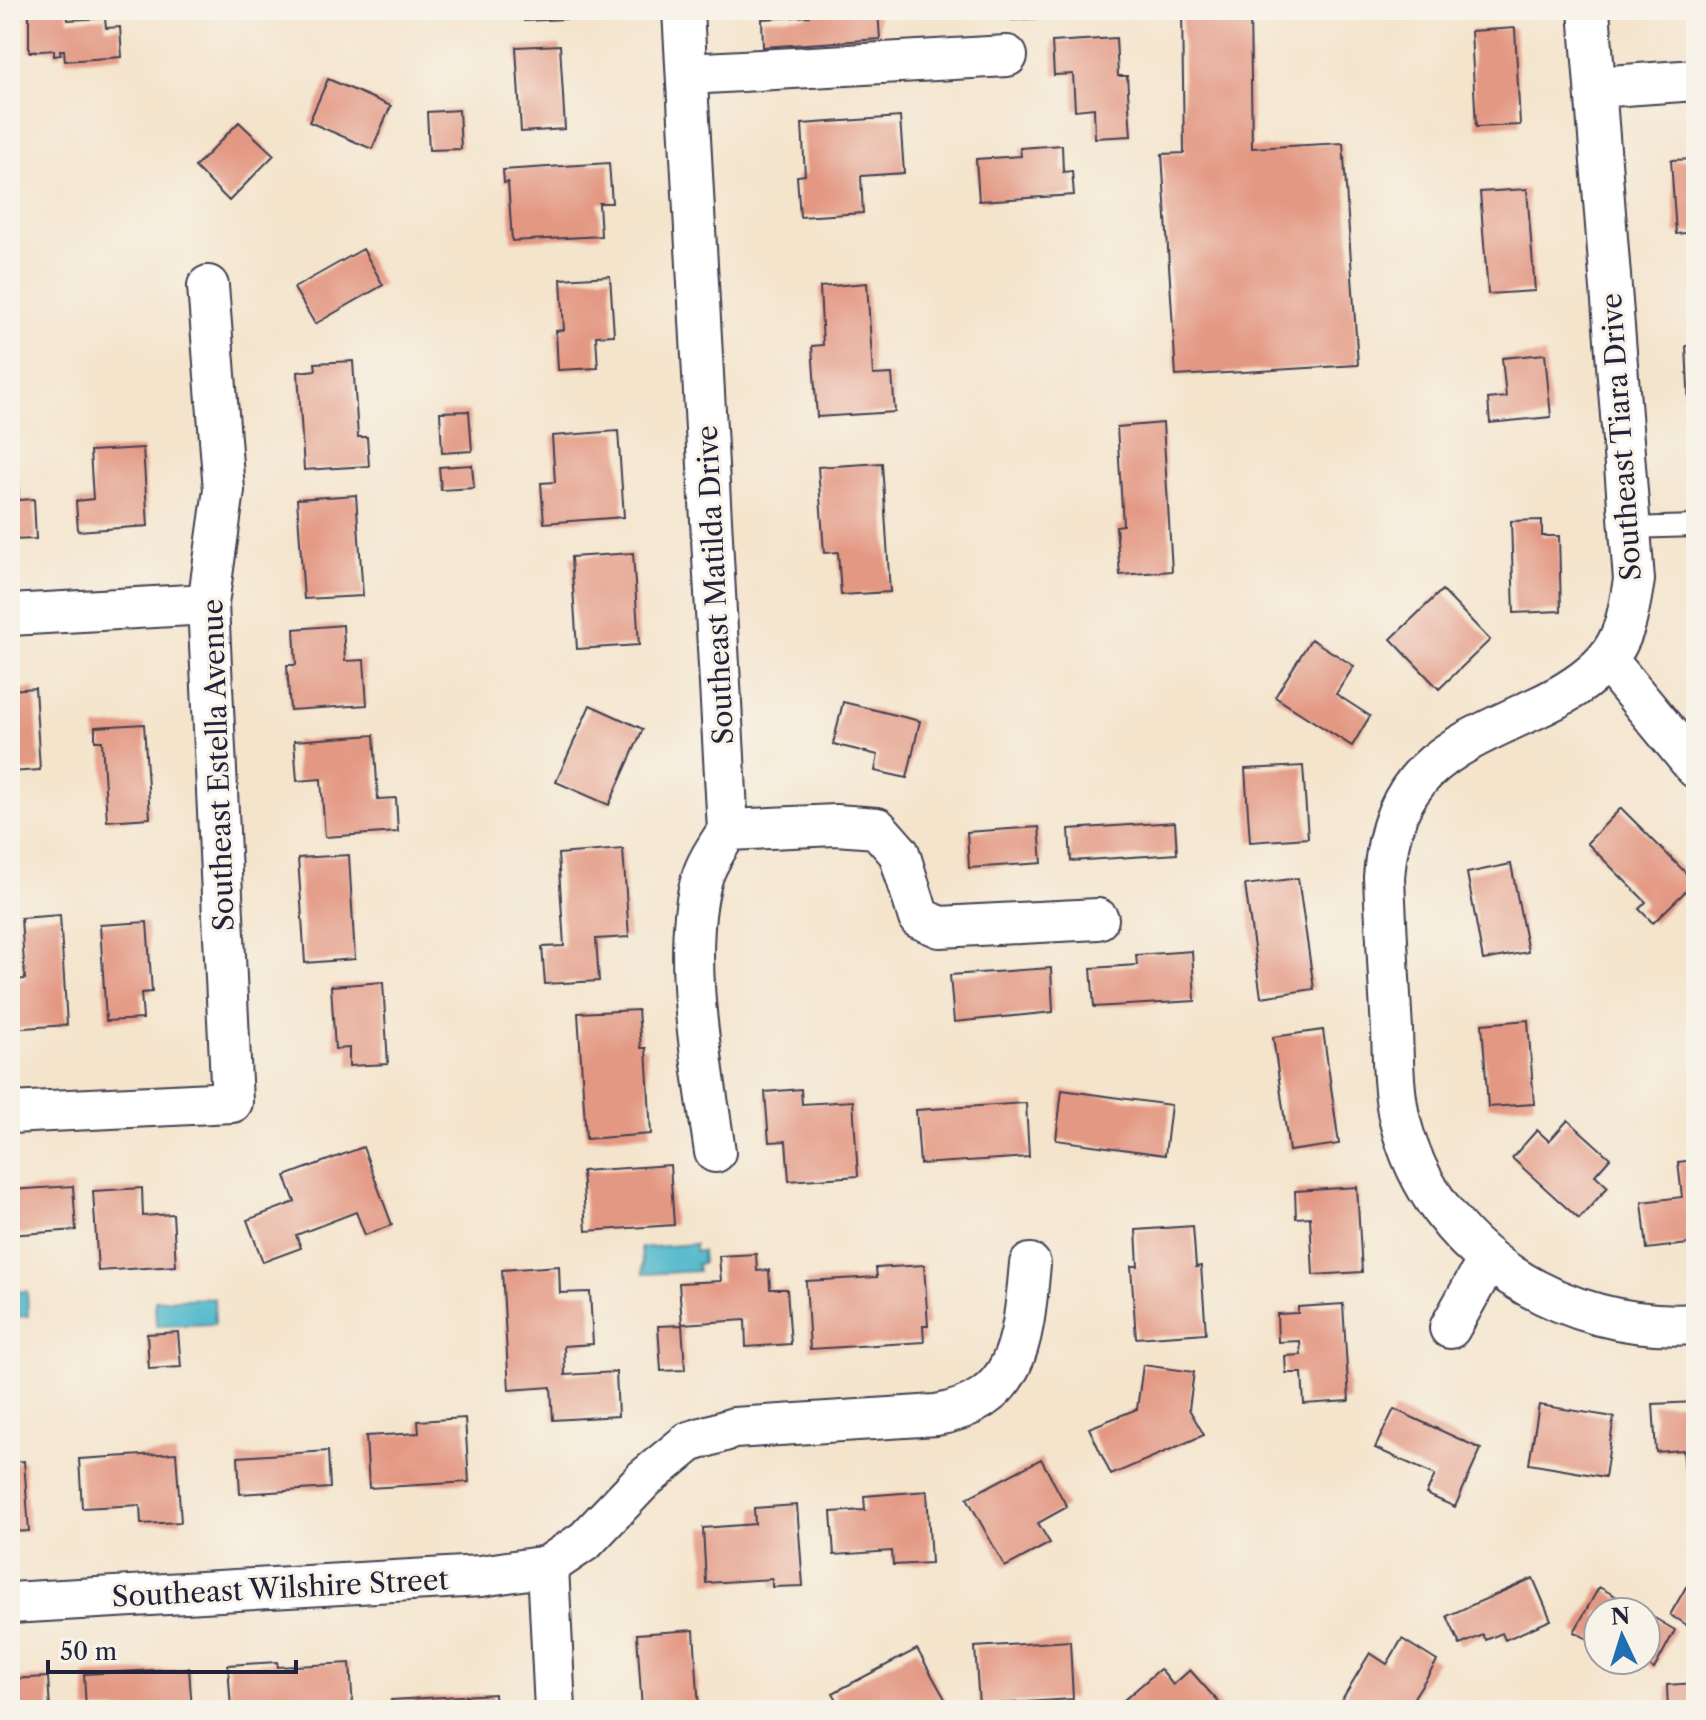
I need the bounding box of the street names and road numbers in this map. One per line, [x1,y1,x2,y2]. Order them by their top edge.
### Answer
street label: Southeast Tiara Drive [1594,292,1648,582]
street label: Southeast Matilda Drive [690,424,740,746]
street label: Southeast Estella Avenue [195,598,241,932]
street label: Southeast Wilshire Street [111,1562,449,1614]

